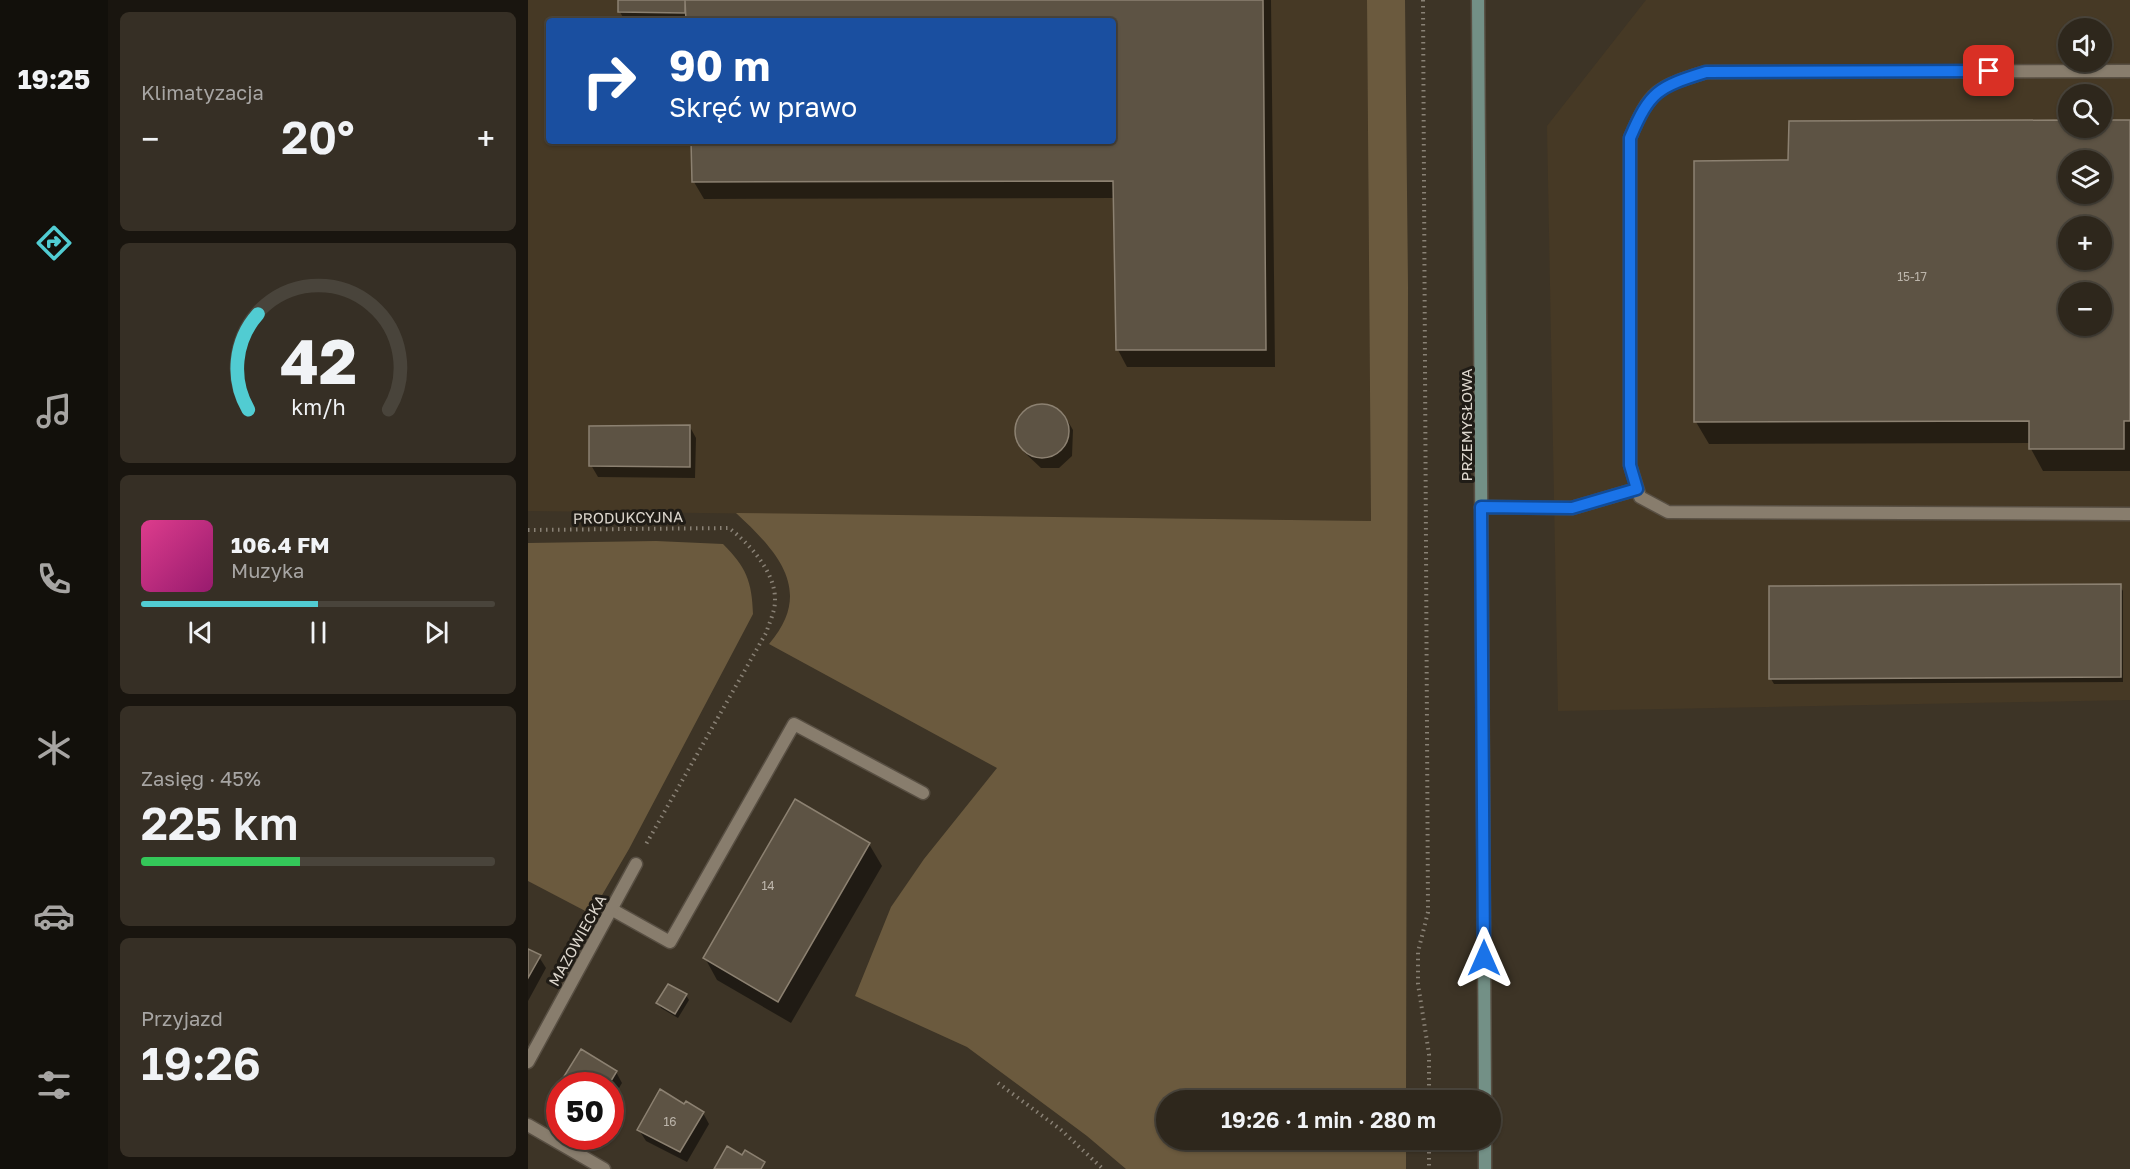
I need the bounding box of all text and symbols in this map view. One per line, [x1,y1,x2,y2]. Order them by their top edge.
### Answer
map controls [2058,18,2112,336]
button: sound [2058,18,2112,72]
text: 90 m [669,40,770,90]
icon: right [570,42,648,120]
pin [1963,45,2014,96]
icon: arrive [1972,54,2005,87]
text: 19:25 [18,63,90,95]
text: Klimatyzacja [141,80,264,104]
button: search [2058,84,2112,138]
text: Skręć w prawo [669,91,857,123]
text: 20° [281,110,355,164]
text: − [141,119,159,158]
text: + [477,119,495,158]
button: layers [2058,150,2112,204]
button: + [2058,216,2112,270]
icon: directions [33,222,75,264]
house number: 15-17 [1897,269,1927,284]
button: − [2058,282,2112,336]
text: 42 [279,323,357,398]
street label: PRZEMYSŁOWA [1457,369,1475,481]
icon: music [33,390,75,432]
text: km/h [291,395,345,421]
street label: PRODUKCYJNA [573,507,683,527]
text: 106.4 FM [231,531,330,558]
icon: phone [33,558,75,600]
text: Muzyka [231,558,304,582]
icon: previous [184,616,217,649]
icon: pause [302,616,335,649]
icon: next [420,616,453,649]
icon: climate [33,727,75,769]
text: Zasięg · 45% [141,766,261,790]
text: 225 km [141,796,298,850]
house number: 14 [761,878,775,893]
street label: MAZOWIECKA [544,891,610,989]
icon: car [33,895,75,937]
position arrow [1452,926,1516,990]
text: Przyjazd [141,1006,223,1030]
text: 19:26 [141,1036,261,1090]
icon: filters [33,1064,75,1106]
speed limit sign: 50 [546,1072,624,1150]
text: 19:26 · 1 min · 280 m [1221,1106,1436,1133]
house number: 16 [663,1114,677,1129]

